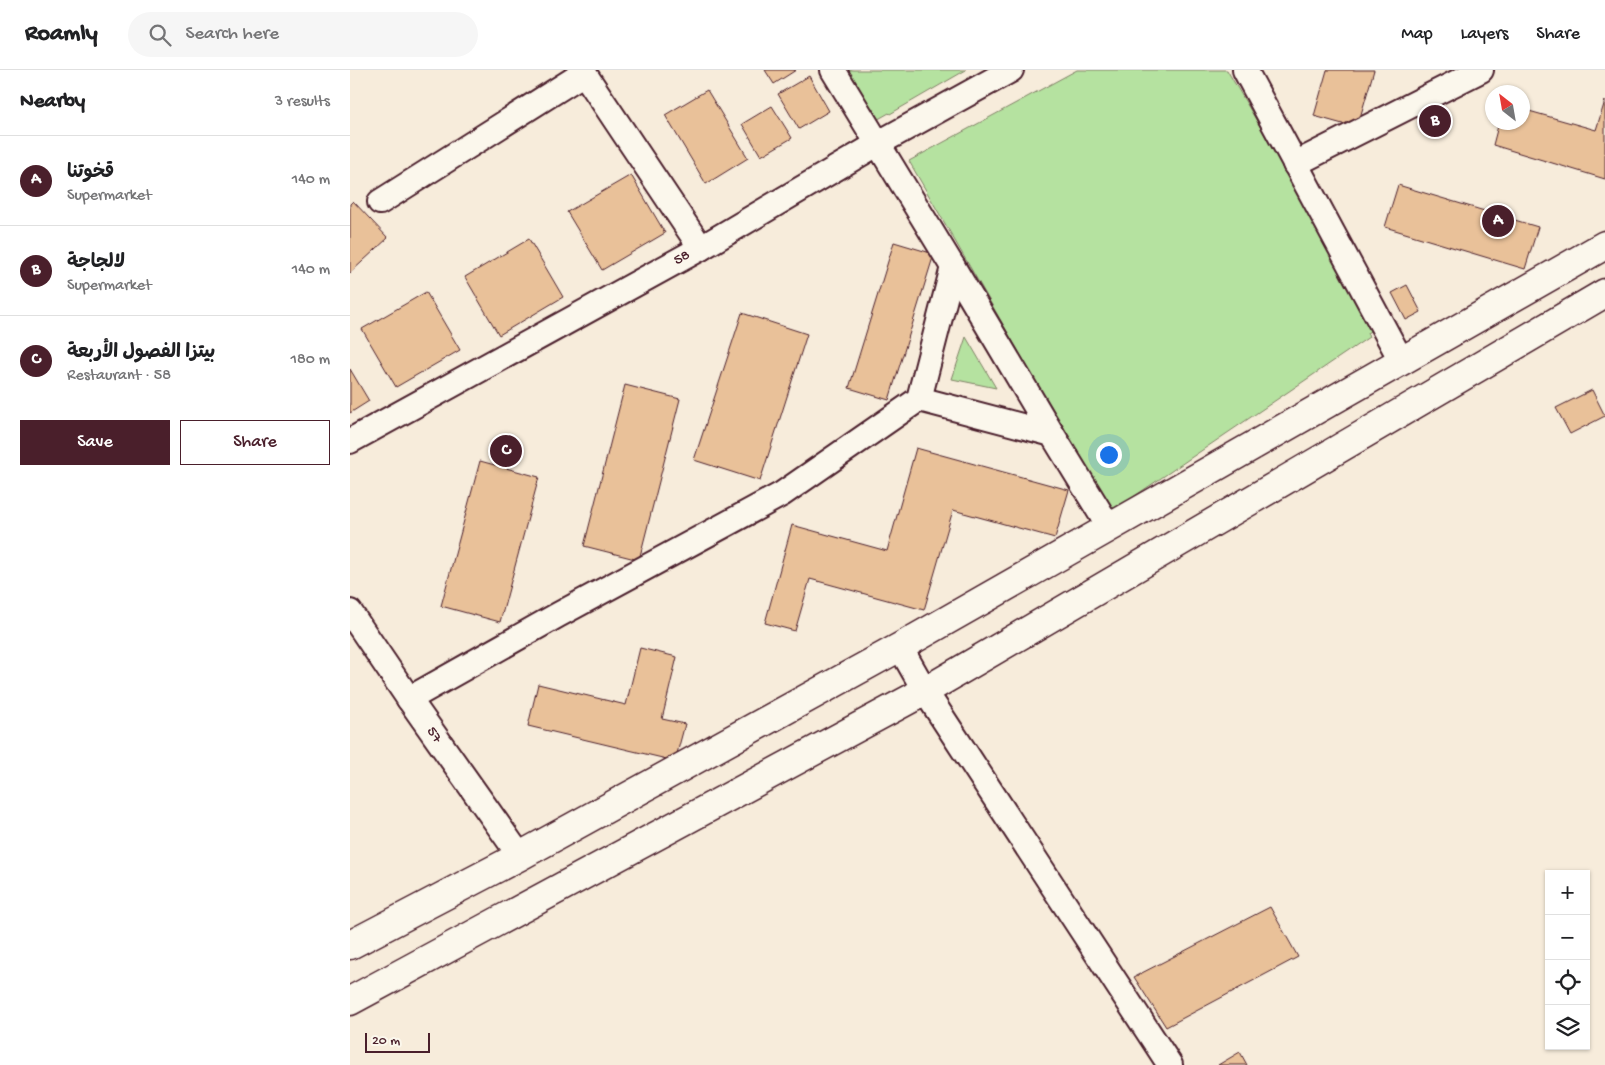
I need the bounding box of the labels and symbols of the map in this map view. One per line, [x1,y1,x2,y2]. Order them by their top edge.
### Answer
north arrow [1485,85,1530,130]
pin: B [1419,102,1451,140]
pin: A [1482,202,1514,240]
street label: 58 [671,246,693,270]
pin: C [490,432,522,470]
your location [1096,442,1122,468]
street label: 57 [422,723,447,748]
scale bar [365,1030,430,1053]

